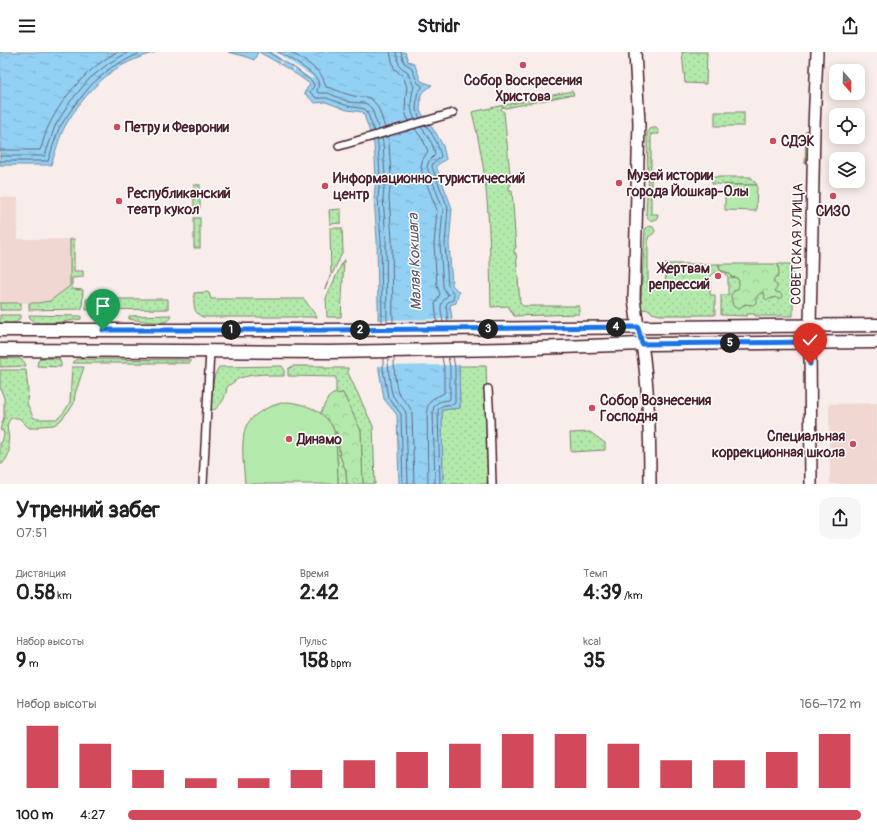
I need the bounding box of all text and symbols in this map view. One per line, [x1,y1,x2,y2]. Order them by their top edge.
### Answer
icon: menu [16,15,38,37]
text: Stridr [417,15,460,38]
icon: share [839,15,861,37]
marker: Собор Воскресения Христова [518,60,528,70]
north arrow [829,64,865,100]
map controls [829,64,865,188]
place label: Собор Воскресения Христова [464,72,583,105]
button: locate [829,108,865,144]
place label: Петру и Февронии [125,119,230,136]
marker: Петру и Февронии [112,122,122,132]
place label: СДЭК [781,133,815,150]
marker: СДЭК [768,136,778,146]
button: layers [829,152,865,188]
place label: Музей истории города Йошкар-Олы [626,167,749,200]
place label: Информационно-туристический центр [333,170,526,203]
marker: Музей истории города Йошкар-Олы [614,178,624,188]
marker: Информационно-туристический центр [320,181,330,191]
street label: СОВЕТСКАЯ УЛИЦА [787,183,807,305]
place label: Республиканский театр кукол [127,185,231,218]
marker: СИЗО [828,191,838,201]
marker: Республиканский театр кукол [114,196,124,206]
place label: СИЗО [816,203,850,220]
water label: Малая Кокшага [404,212,426,311]
place label: Жертвам репрессий [649,260,710,293]
marker: Жертвам репрессий [713,271,723,281]
pin [86,289,120,330]
icon: arrive [92,295,114,317]
pin: 4 [606,317,626,337]
pin: 3 [478,319,498,339]
pin: 1 [221,320,241,340]
pin: 2 [350,320,370,340]
text: 4 [613,320,619,333]
text: 3 [485,322,491,335]
text: 1 [229,323,233,336]
text: 2 [357,323,363,336]
pin [793,323,827,364]
icon: check [799,329,821,351]
pin: 5 [720,333,740,353]
text: 5 [727,336,733,349]
place label: Собор Вознесения Господня [600,392,712,425]
marker: Собор Вознесения Господня [587,403,597,413]
place label: Специальная коррекционная школа [712,428,845,461]
place label: Динамо [296,431,342,448]
marker: Динамо [284,434,294,444]
marker: Специальная коррекционная школа [848,439,858,449]
text: Утренний забег [16,496,160,524]
button: share [819,497,861,539]
text: 07:51 [16,525,47,541]
text: Дистанция [16,567,66,580]
text: Время [300,567,329,580]
text: Темп [583,567,608,580]
text: 0.58 [16,580,55,605]
text: 2:42 [300,580,339,605]
text: 4:39 [583,580,622,605]
text: km [55,589,72,602]
text: /km [622,589,642,602]
text: Набор высоты [16,635,84,648]
text: Пульс [300,635,327,648]
text: kcal [583,635,601,648]
text: 9 [16,648,26,673]
text: 158 [300,648,328,673]
text: 35 [583,648,605,673]
text: m [26,657,38,670]
text: bpm [328,657,351,670]
text: Набор высоты [16,696,97,712]
text: 166–172 m [800,696,861,712]
text: 100 m [16,807,53,823]
text: 4:27 [80,807,105,823]

